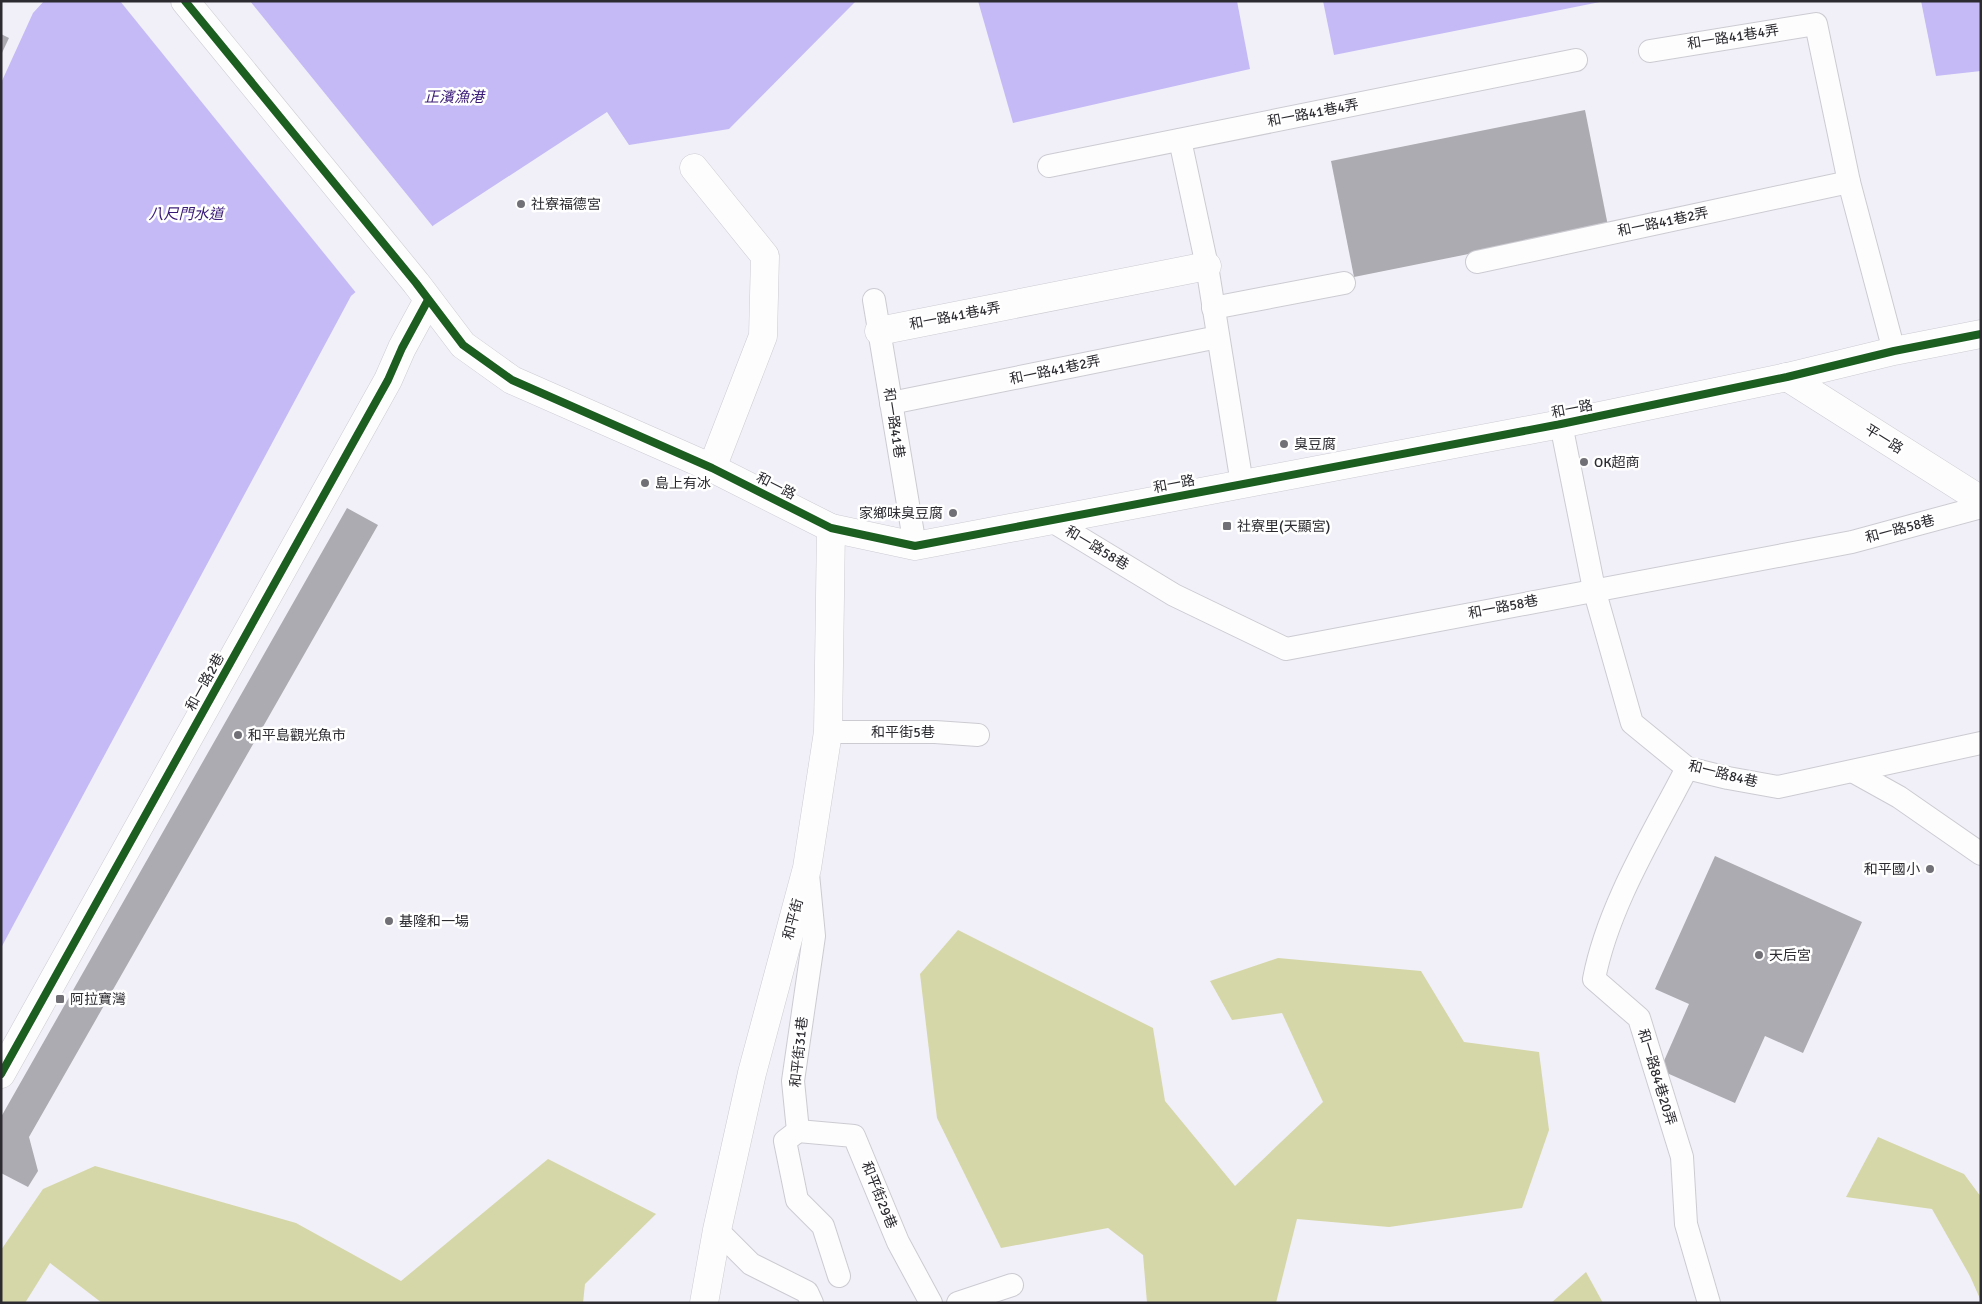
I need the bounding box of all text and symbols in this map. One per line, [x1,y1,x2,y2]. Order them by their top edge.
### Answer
street label: 和一路41巷4弄 [1686,21,1780,53]
water label: 正濱漁港 [424,88,486,106]
street label: 和一路41巷4弄 [1266,96,1360,130]
place label: 社寮福德宮 [531,196,601,213]
marker: 社寮福德宮 [515,198,527,210]
street label: 和一路41巷2弄 [1616,204,1710,240]
water label: 八尺門水道 [148,205,225,223]
street label: 和一路41巷4弄 [908,299,1002,333]
street label: 和一路41巷2弄 [1008,352,1102,388]
street label: 和一路41巷 [880,387,908,459]
street label: 和一路 [1550,397,1594,421]
street label: 平一路 [1862,421,1906,457]
place label: 臭豆腐 [1294,436,1336,453]
marker: 臭豆腐 [1278,438,1290,450]
place label: OK超商 [1594,454,1640,471]
marker: OK超商 [1578,456,1590,468]
street label: 和一路 [753,469,799,503]
street label: 和一路 [1152,472,1196,496]
place label: 島上有冰 [655,475,711,492]
marker: 島上有冰 [639,477,651,489]
place label: 家鄉味臭豆腐 [859,505,943,522]
marker: 家鄉味臭豆腐 [947,507,959,519]
street label: 和一路58巷 [1863,512,1937,546]
place label: 社寮里(天顯宮) [1237,518,1330,535]
marker: 社寮里(天顯宮) [1221,520,1233,532]
street label: 和一路58巷 [1062,522,1132,574]
street label: 和一路58巷 [1466,592,1540,622]
street label: 和一路2巷 [182,650,228,714]
street label: 和平街5巷 [871,724,935,741]
place label: 和平島觀光魚市 [248,727,346,744]
marker: 和平島觀光魚市 [232,729,244,741]
street label: 和一路84巷 [1686,757,1760,791]
place label: 和平國小 [1864,861,1920,878]
marker: 和平國小 [1924,863,1936,875]
street label: 和平街 [779,897,807,941]
place label: 基隆和一場 [399,913,469,930]
marker: 基隆和一場 [383,915,395,927]
place label: 天后宮 [1769,947,1811,964]
marker: 天后宮 [1753,949,1765,961]
place label: 阿拉寶灣 [70,991,126,1008]
marker: 阿拉寶灣 [54,993,66,1005]
street label: 和平街31巷 [787,1016,811,1088]
street label: 和一路84巷20弄 [1634,1027,1680,1127]
street label: 和平街29巷 [858,1159,900,1231]

